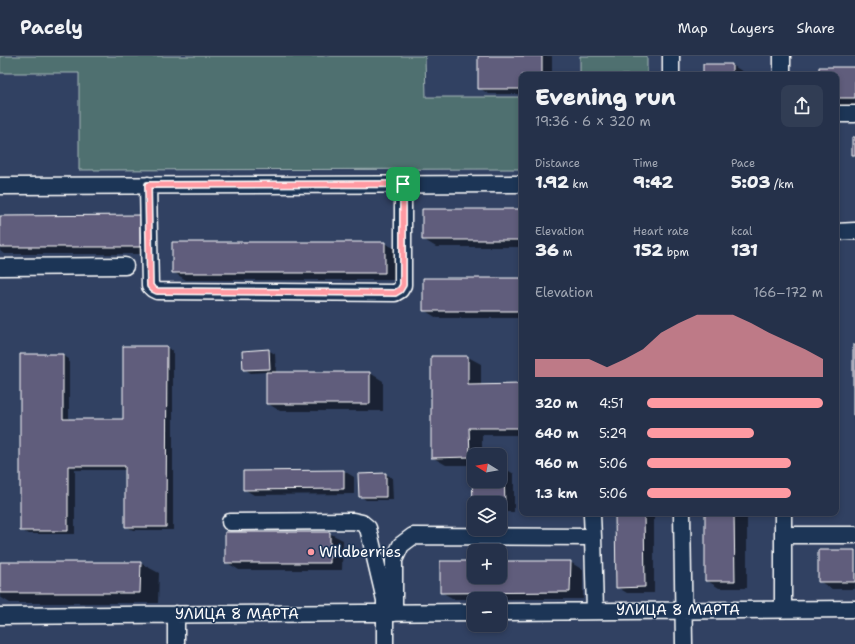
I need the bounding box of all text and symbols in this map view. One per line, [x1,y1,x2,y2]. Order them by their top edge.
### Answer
text: Pacely [20,15,83,40]
text: Map [678,19,708,37]
text: Layers [730,19,774,37]
text: Share [796,19,835,37]
text: Evening run [535,83,676,112]
button: share [781,85,823,127]
text: 19:36 · 6 × 320 m [535,113,651,130]
text: Distance [535,156,580,171]
text: Time [633,156,658,171]
text: Pace [731,156,755,171]
pin [386,167,420,201]
text: 1.92 [535,171,569,193]
text: 9:42 [633,171,673,193]
text: 5:03 [731,171,770,193]
icon: arrive [392,173,414,195]
text: km [569,177,588,192]
text: /km [770,177,794,192]
text: Elevation [535,224,584,239]
text: Heart rate [633,224,689,239]
text: kcal [731,224,752,239]
text: 36 [535,239,559,261]
text: 152 [633,239,663,261]
text: 131 [731,239,758,261]
text: m [559,245,572,260]
text: bpm [663,245,689,260]
text: Elevation [535,284,593,301]
text: 166–172 m [754,284,823,301]
text: 320 m [535,395,578,412]
text: 4:51 [599,395,624,412]
text: 640 m [535,425,579,442]
text: 5:29 [599,425,627,442]
north arrow [467,448,507,488]
map controls [467,448,507,632]
text: 960 m [535,455,578,472]
text: 5:06 [599,455,628,472]
text: 1.3 km [535,485,578,502]
text: 5:06 [599,485,628,502]
button: layers [467,496,507,536]
place label: Wildberries [319,542,401,562]
button: + [467,544,507,584]
marker: Wildberries [306,547,316,557]
button: − [467,592,507,632]
street label: УЛИЦА 8 МАРТА [616,600,740,620]
street label: УЛИЦА 8 МАРТА [175,604,299,624]

